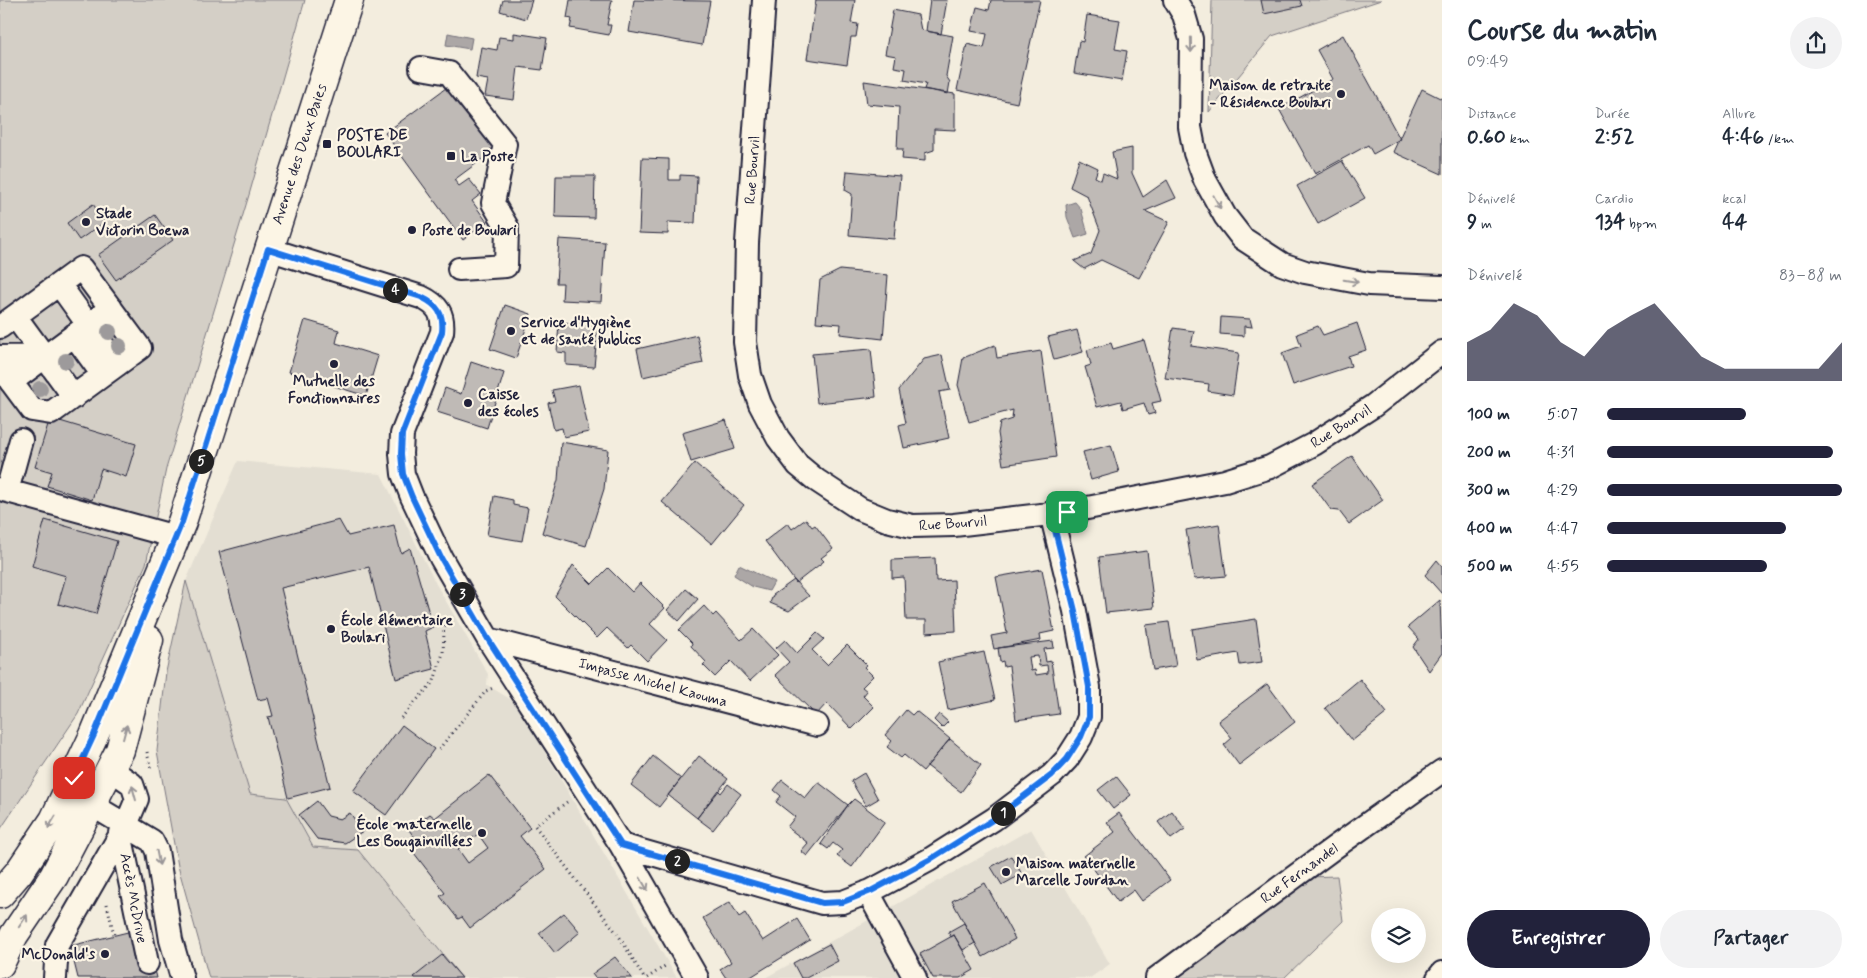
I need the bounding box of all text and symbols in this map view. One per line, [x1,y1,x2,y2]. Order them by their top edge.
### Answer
text: Course du matin [1467,13,1657,50]
button: share [1790,17,1842,69]
one-way arrow [1186,36,1196,53]
text: 09:49 [1467,51,1509,72]
place label: Maison de retraite - Résidence Boulari [1209,76,1332,113]
street label: Avenue des Deux Baies [268,81,332,227]
marker: Maison de retraite - Résidence Boulari [1335,88,1347,100]
text: Distance [1467,105,1516,123]
text: Durée [1595,105,1630,123]
text: Allure [1722,105,1756,123]
text: 0.60 [1467,123,1506,151]
text: 2:52 [1595,123,1634,151]
text: 4:46 [1722,123,1764,151]
place label: POSTE DE BOULARI [337,126,408,163]
text: km [1506,130,1530,148]
text: /km [1764,130,1794,148]
street label: Rue Bourvil [741,135,765,205]
marker: POSTE DE BOULARI [321,138,333,150]
place label: La Poste [461,147,515,167]
marker: La Poste [445,150,457,162]
text: Dénivelé [1467,190,1515,208]
text: Cardio [1595,190,1633,208]
text: kcal [1722,190,1746,208]
one-way arrow [1213,194,1222,209]
place label: Stade Victorin Boewa [96,204,189,241]
text: 9 [1467,208,1477,236]
text: 134 [1595,208,1625,236]
text: 44 [1722,208,1747,236]
text: m [1477,215,1492,233]
text: bpm [1625,215,1657,233]
marker: Stade Victorin Boewa [80,216,92,228]
place label: Poste de Boulari [422,221,517,241]
marker: Poste de Boulari [406,224,418,236]
text: Dénivelé [1467,265,1522,286]
text: 83–88 m [1779,265,1842,286]
one-way arrow [1342,276,1358,286]
pin: 4 [382,278,408,302]
text: 4 [391,281,400,299]
place label: Service d'Hygiène et de santé publics [521,313,642,350]
marker: Service d'Hygiène et de santé publics [505,325,517,337]
marker: Mutuelle des Fonctionnaires [328,358,340,370]
place label: Mutuelle des Fonctionnaires [288,372,380,409]
place label: Caisse des écoles [478,385,539,422]
marker: Caisse des écoles [462,397,474,409]
street label: Rue Bourvil [1307,400,1376,453]
text: 100 m [1467,404,1510,425]
text: 5:07 [1547,404,1578,425]
text: 200 m [1467,442,1511,463]
text: 4:31 [1547,442,1575,463]
pin: 5 [188,448,214,474]
text: 5 [197,452,206,470]
text: 300 m [1467,480,1510,501]
text: 4:29 [1547,480,1578,501]
pin [1046,491,1088,533]
icon: arrive [1053,498,1081,526]
street label: Rue Bourvil [918,512,988,536]
text: 400 m [1467,518,1512,539]
text: 4:47 [1547,518,1578,539]
text: 500 m [1467,556,1512,577]
text: 4:55 [1547,556,1579,577]
pin: 3 [450,582,474,606]
text: 3 [459,585,466,603]
place label: École élémentaire Boulari [341,609,454,648]
marker: École élémentaire Boulari [325,623,337,635]
street label: Impasse Michel Kaouma [576,653,729,712]
one-way arrow [120,725,130,741]
pin [53,757,95,799]
icon: check [60,764,88,792]
one-way arrow [129,785,138,801]
pin: 1 [990,800,1016,826]
text: 1 [1000,804,1007,822]
place label: École maternelle Les Bougainvillées [356,813,472,853]
one-way arrow [47,815,57,829]
marker: École maternelle Les Bougainvillées [476,827,488,839]
street label: Rue Fernandel [1257,839,1342,909]
pin: 2 [664,848,690,874]
one-way arrow [154,850,163,866]
street label: Accès McDrive [114,851,152,945]
text: 2 [674,852,681,870]
place label: Maison maternelle Marcelle Jourdan [1016,854,1136,891]
marker: Maison maternelle Marcelle Jourdan [1000,866,1012,878]
one-way arrow [639,877,649,891]
map controls [1371,908,1426,963]
button: layers [1371,908,1426,963]
button: Enregistrer [1467,910,1650,968]
button: Partager [1660,910,1842,968]
one-way arrow [18,914,28,928]
place label: McDonald's [21,945,95,965]
marker: McDonald's [99,948,111,960]

